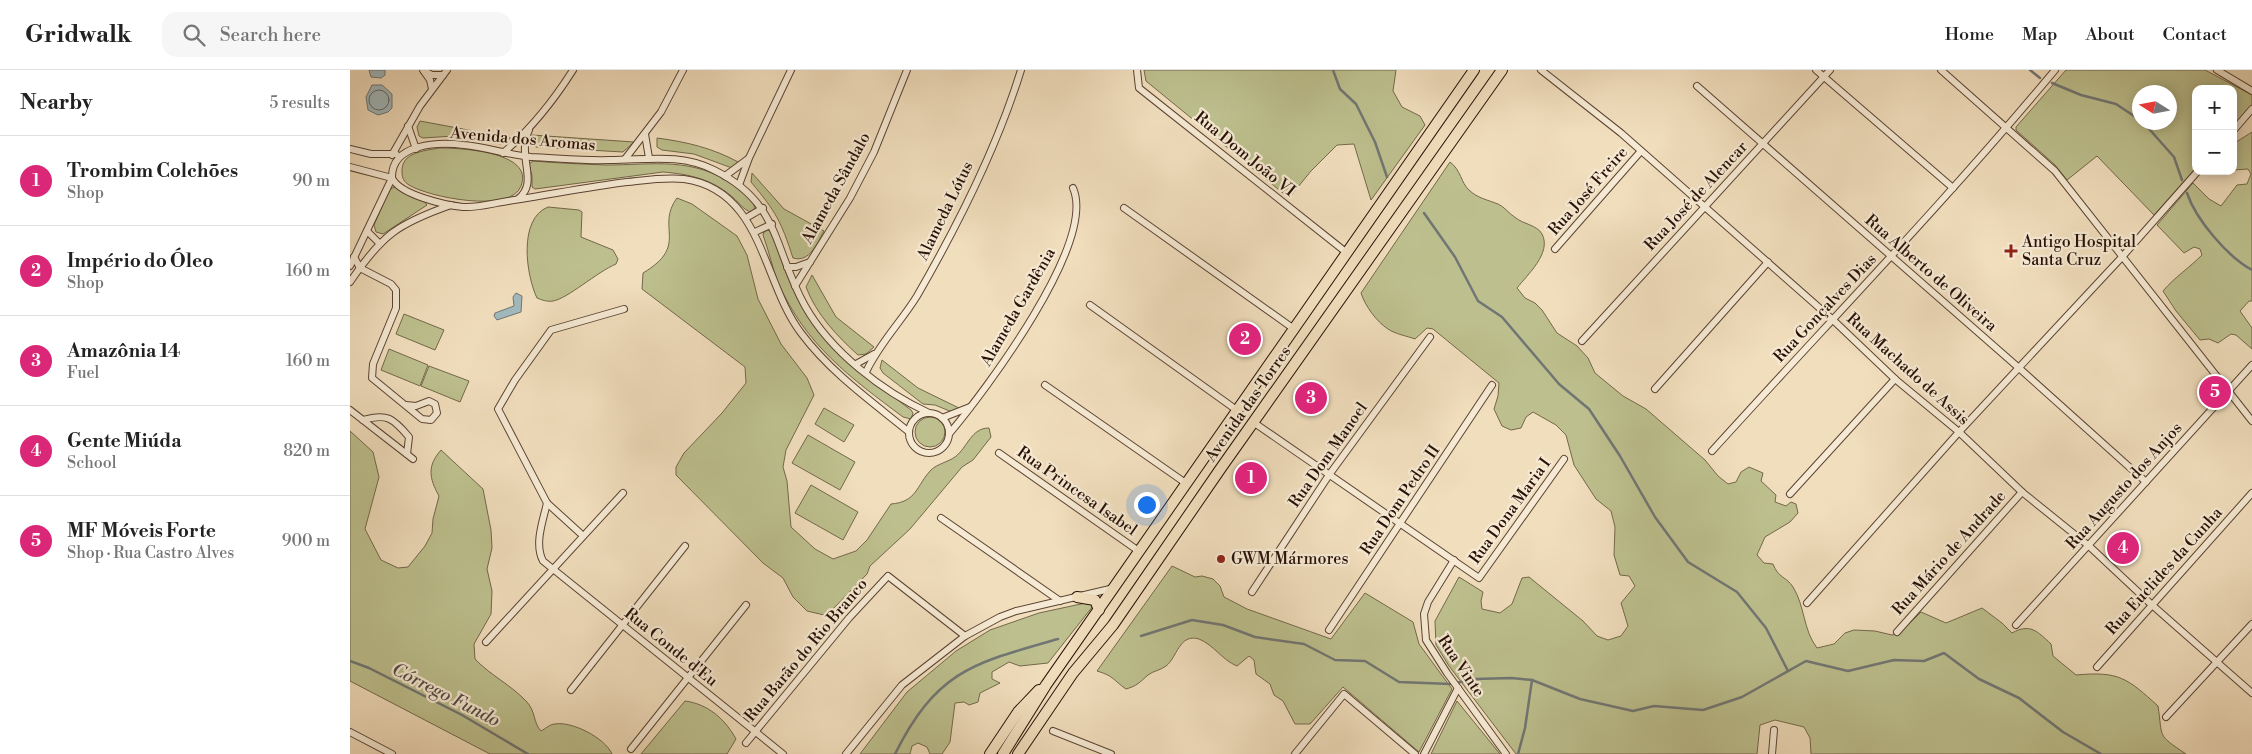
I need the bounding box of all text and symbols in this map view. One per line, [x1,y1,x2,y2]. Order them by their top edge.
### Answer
search box [162,12,512,57]
text: Gridwalk [25,20,132,50]
icon: search [180,21,208,49]
text: Search here [220,23,321,47]
text: Home [1945,23,1994,46]
text: Map [2022,23,2058,46]
text: About [2086,23,2135,46]
text: Contact [2163,23,2227,46]
north arrow [2132,85,2177,130]
map controls [2192,85,2237,175]
button: + [2192,85,2237,130]
text: Nearby [20,90,93,116]
text: 5 results [269,93,330,113]
street label: Rua Dom João VI [1191,107,1299,201]
street label: Avenida dos Aromas [449,123,596,155]
street label: Alameda Sândalo [797,129,875,248]
button: − [2192,130,2237,175]
street label: Rua José de Alencar [1640,137,1752,255]
street label: Rua José Freire [1544,142,1632,240]
street label: Alameda Lótus [912,158,978,265]
text: Trombim Colchões [67,159,238,183]
text: 1 [32,171,40,191]
text: 90 m [292,171,330,191]
text: Shop [67,183,104,203]
street label: Rua Alberto de Oliveira [1861,210,2002,336]
place label: Antigo Hospital Santa Cruz [2021,232,2136,270]
street label: Alameda Gardênia [976,244,1060,371]
marker: Antigo Hospital Santa Cruz [2004,244,2018,258]
text: Império do Óleo [67,249,213,273]
street label: Rua Gonçalves Dias [1769,249,1881,367]
text: 2 [31,261,41,281]
text: 160 m [286,261,330,281]
text: Shop [67,273,104,293]
street label: Rua Machado de Assis [1842,309,1974,429]
pin: 2 [1229,320,1261,358]
text: Amazônia 14 [67,339,180,363]
street label: Avenida das Torres [1200,342,1295,467]
text: 3 [31,351,41,371]
text: 160 m [286,351,330,371]
text: Fuel [67,363,99,383]
pin: 5 [2199,373,2231,411]
pin: 3 [1295,379,1327,417]
street label: Rua Dom Manoel [1284,398,1372,511]
street label: Rua Augusto dos Anjos [2062,418,2186,554]
text: Gente Miúda [67,429,181,453]
text: 4 [31,441,41,461]
text: 820 m [283,441,330,461]
street label: Rua Dom Pedro II [1356,441,1444,559]
street label: Rua Princesa Isabel [1013,442,1141,540]
text: School [67,453,116,473]
street label: Rua Dona Maria I [1465,454,1555,568]
pin: 1 [1235,459,1267,497]
street label: Rua Mário de Andrade [1888,487,2010,619]
your location [1134,492,1160,518]
street label: Rua Euclides da Cunha [2101,502,2227,639]
text: MF Móveis Forte [67,519,216,543]
pin: 4 [2107,529,2139,567]
text: 5 [31,531,41,551]
text: 900 m [282,531,330,551]
text: Shop · Rua Castro Alves [67,543,234,563]
place label: GWM Mármores [1231,549,1348,569]
marker: GWM Mármores [1215,553,1227,565]
street label: Rua Barão do Rio Branco [740,574,872,726]
street label: Rua Conde d'Eu [620,603,722,691]
street label: Rua Vinte [1433,631,1489,701]
water label: Córrego Fundo [388,658,504,732]

